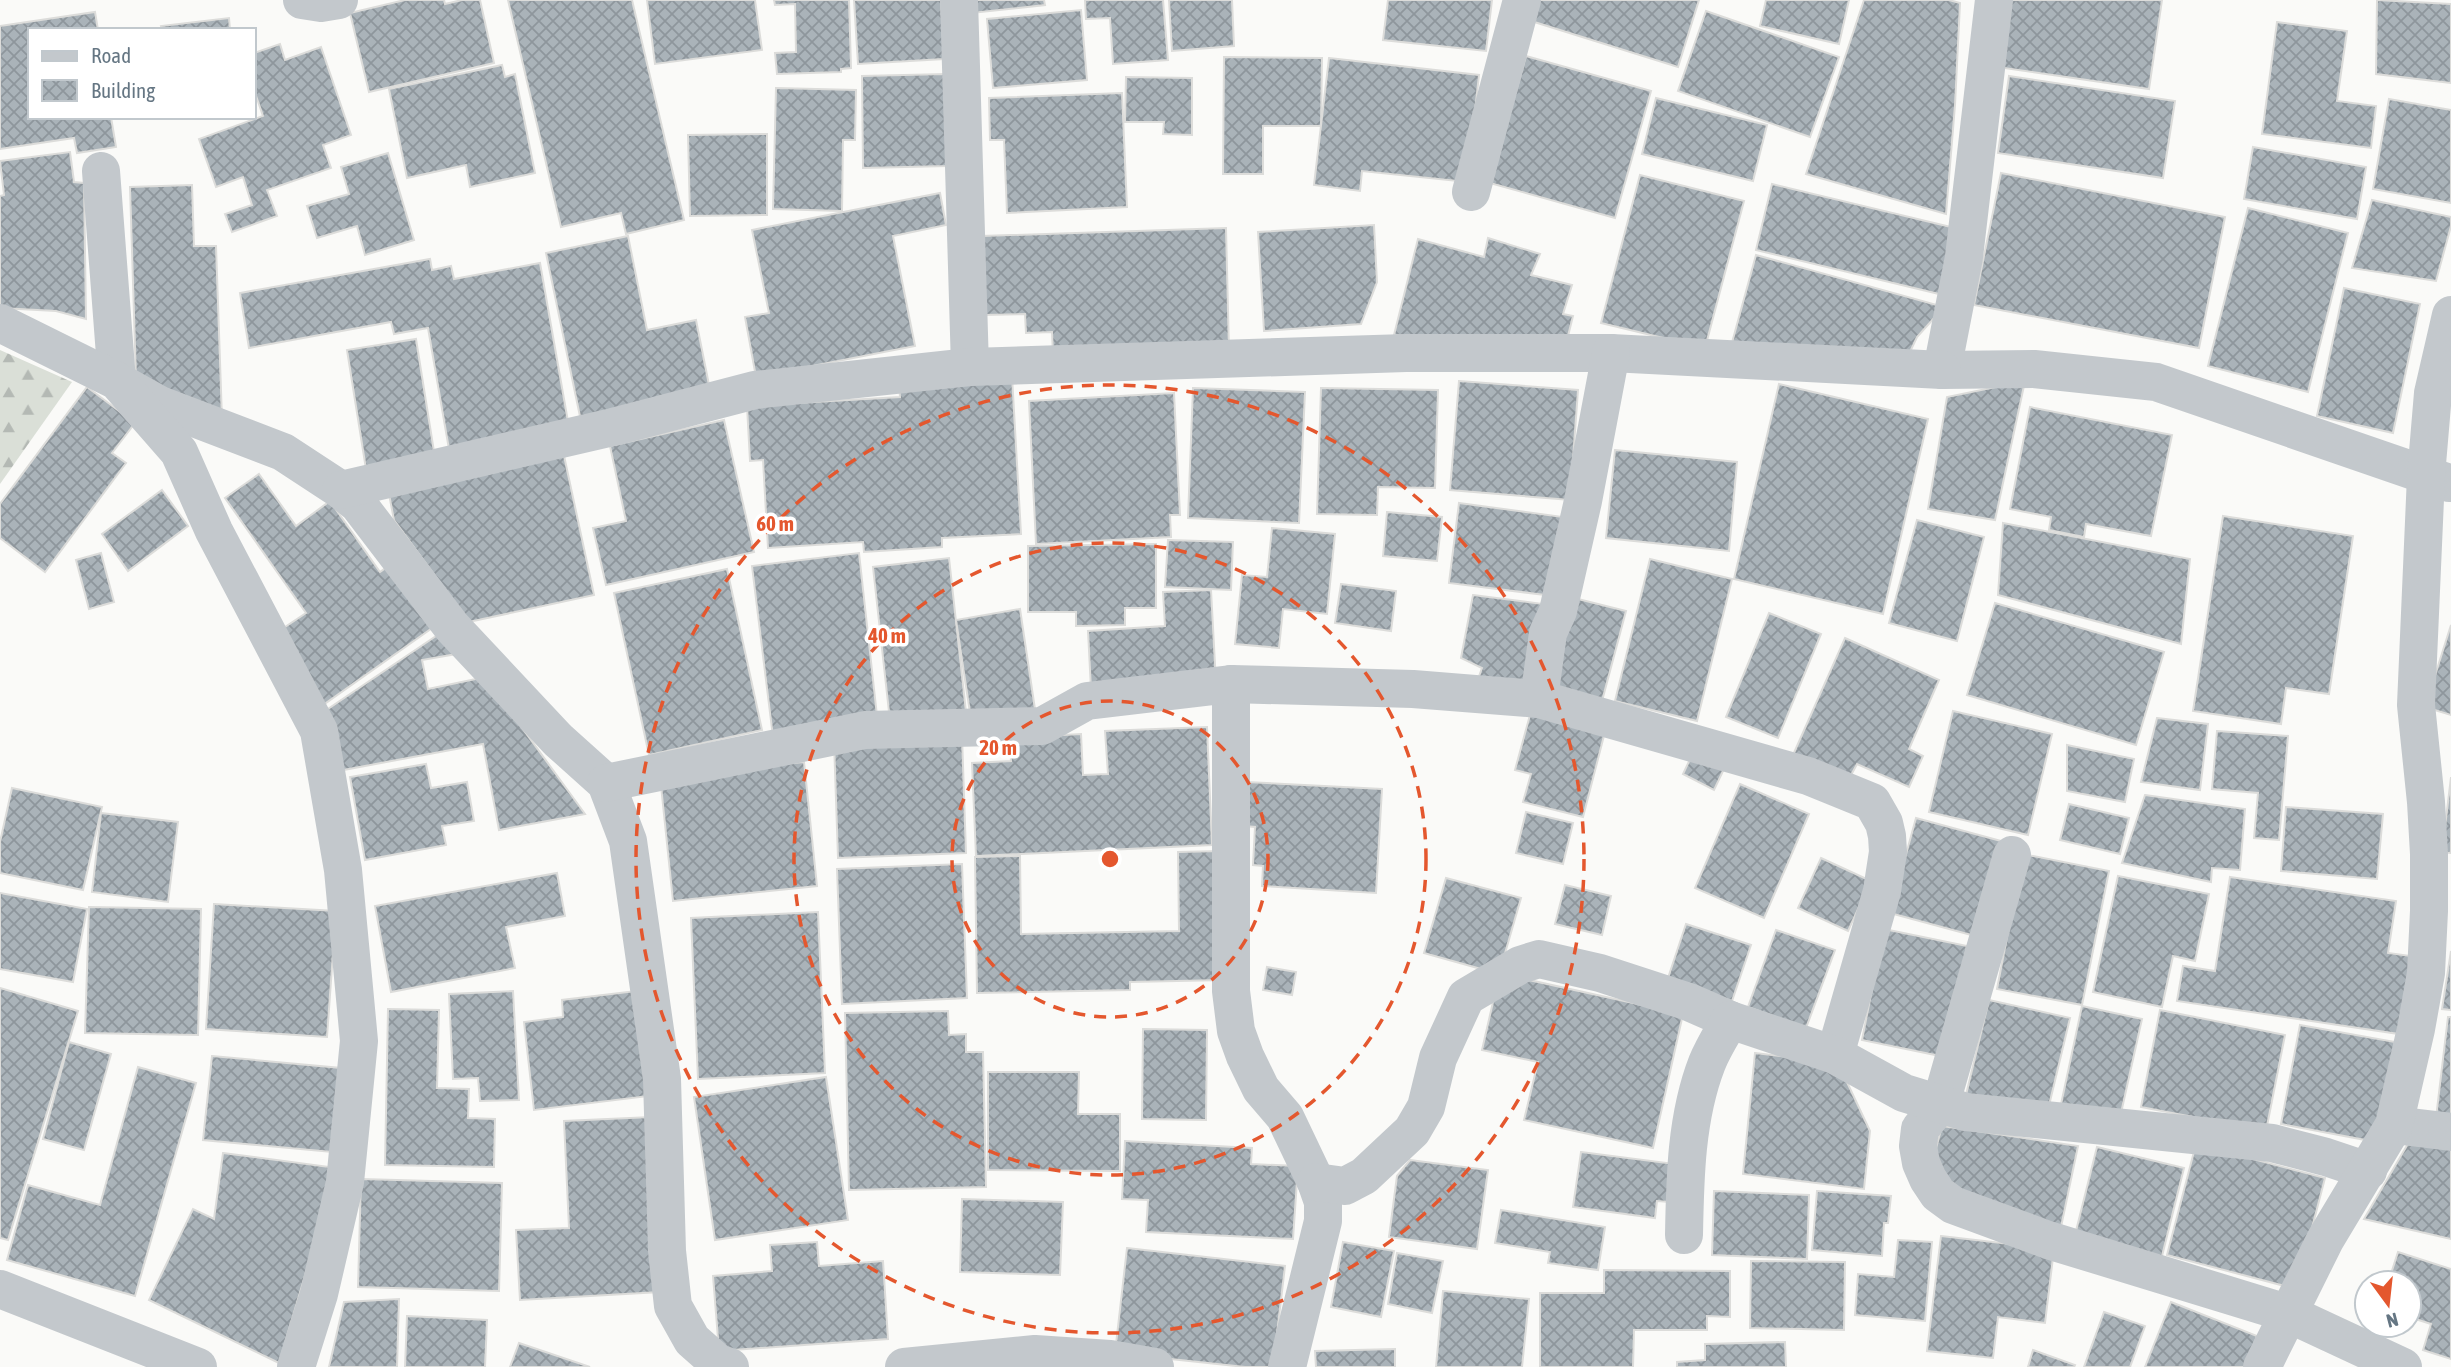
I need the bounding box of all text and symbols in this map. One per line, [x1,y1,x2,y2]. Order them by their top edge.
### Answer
legend [28,28,256,119]
text: Road [91,43,131,67]
text: Building [91,78,155,102]
text: 60 m [756,511,794,535]
text: 40 m [867,623,906,647]
text: 20 m [979,735,1017,759]
centre of rings [1098,847,1122,871]
north arrow [2353,1269,2423,1339]
text: N [2384,1308,2401,1332]

